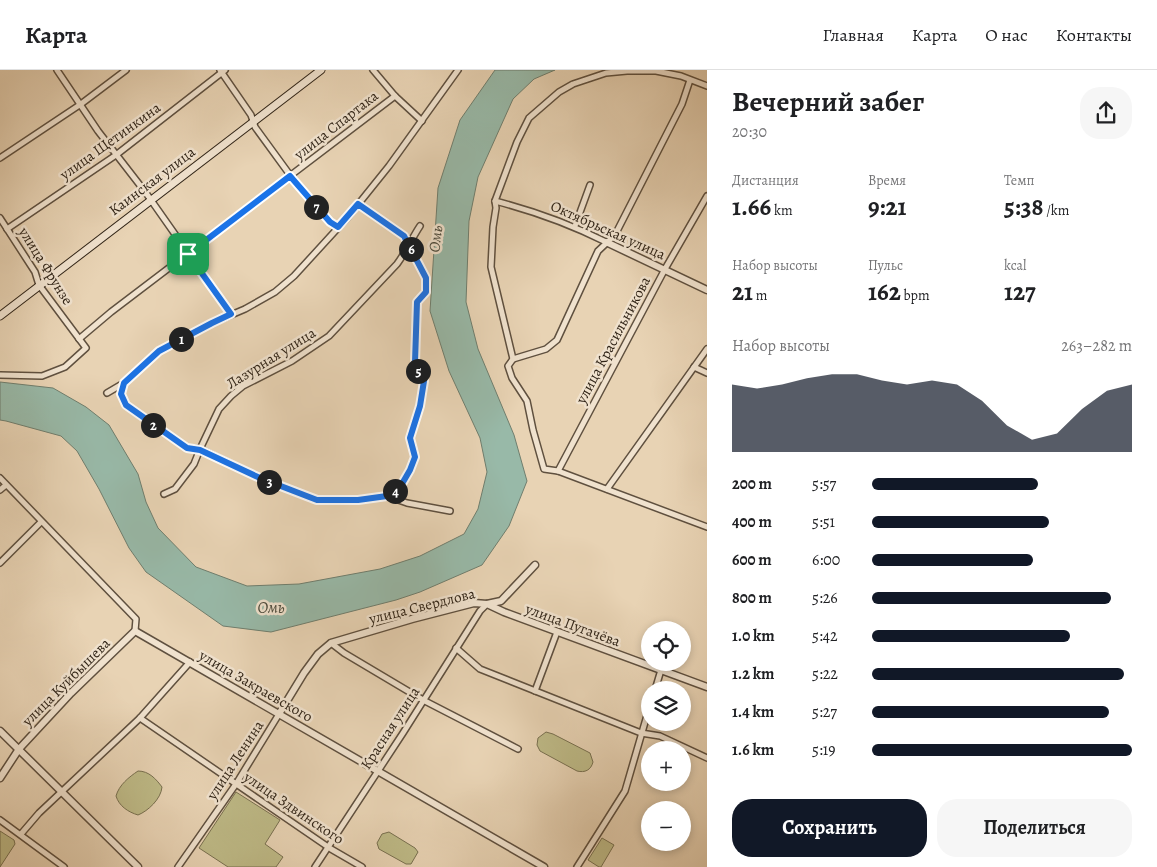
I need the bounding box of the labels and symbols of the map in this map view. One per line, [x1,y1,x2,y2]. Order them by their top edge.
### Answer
street label: улица Спартака [289,86,382,165]
street label: улица Щетинкина [55,98,164,185]
street label: Каинская улица [105,142,199,220]
pin: 7 [304,194,328,220]
street label: Октябрьская улица [547,196,669,264]
street label: улица Фрунзе [14,222,78,309]
water label: Омь [423,224,449,254]
pin [167,233,209,275]
pin: 6 [398,236,424,262]
street label: улица Красильникова [571,273,655,408]
street label: Лазурная улица [223,323,319,393]
pin: 1 [168,326,194,352]
pin: 5 [406,358,430,384]
pin: 2 [140,412,166,438]
pin: 3 [256,470,282,494]
pin: 4 [382,478,408,504]
street label: улица Свердлова [366,583,477,629]
water label: Омь [257,597,285,619]
street label: улица Пугачёва [522,598,623,651]
street label: улица Куйбышева [17,634,114,731]
street label: улица Закраевского [195,645,316,727]
street label: Красная улица [356,683,424,773]
street label: улица Ленина [201,716,268,804]
street label: улица Здвинского [239,767,348,849]

